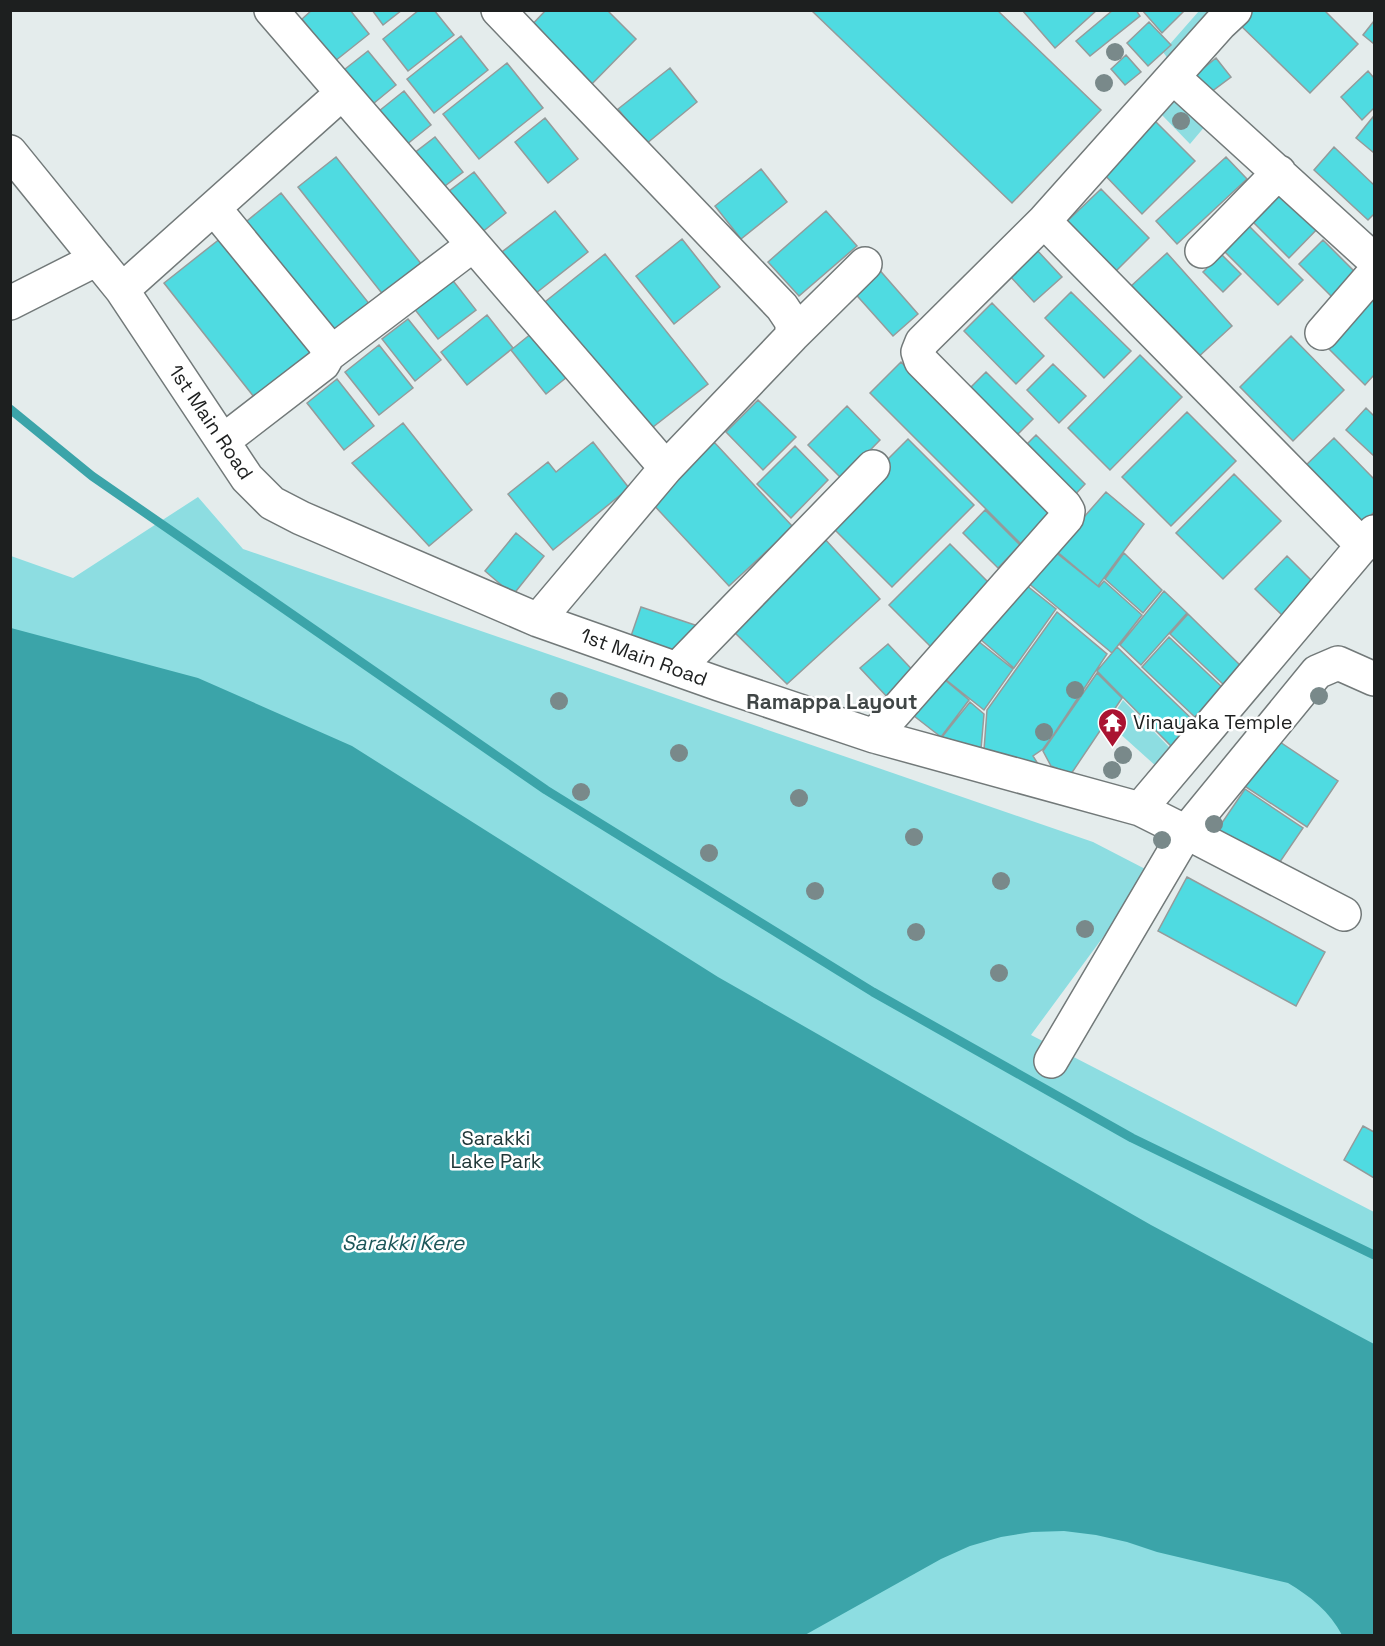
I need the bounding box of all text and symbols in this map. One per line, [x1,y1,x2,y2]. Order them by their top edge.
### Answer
street label: 1st Main Road [163,360,259,484]
street label: 1st Main Road [577,622,711,692]
district label: Ramappa Layout [746,688,918,715]
temple icon: Vinayaka Temple [1096,706,1128,748]
place label: Vinayaka Temple [1133,709,1293,735]
park label: Sarakki Lake Park [450,1125,542,1174]
water label: Sarakki Kere [342,1229,466,1256]

